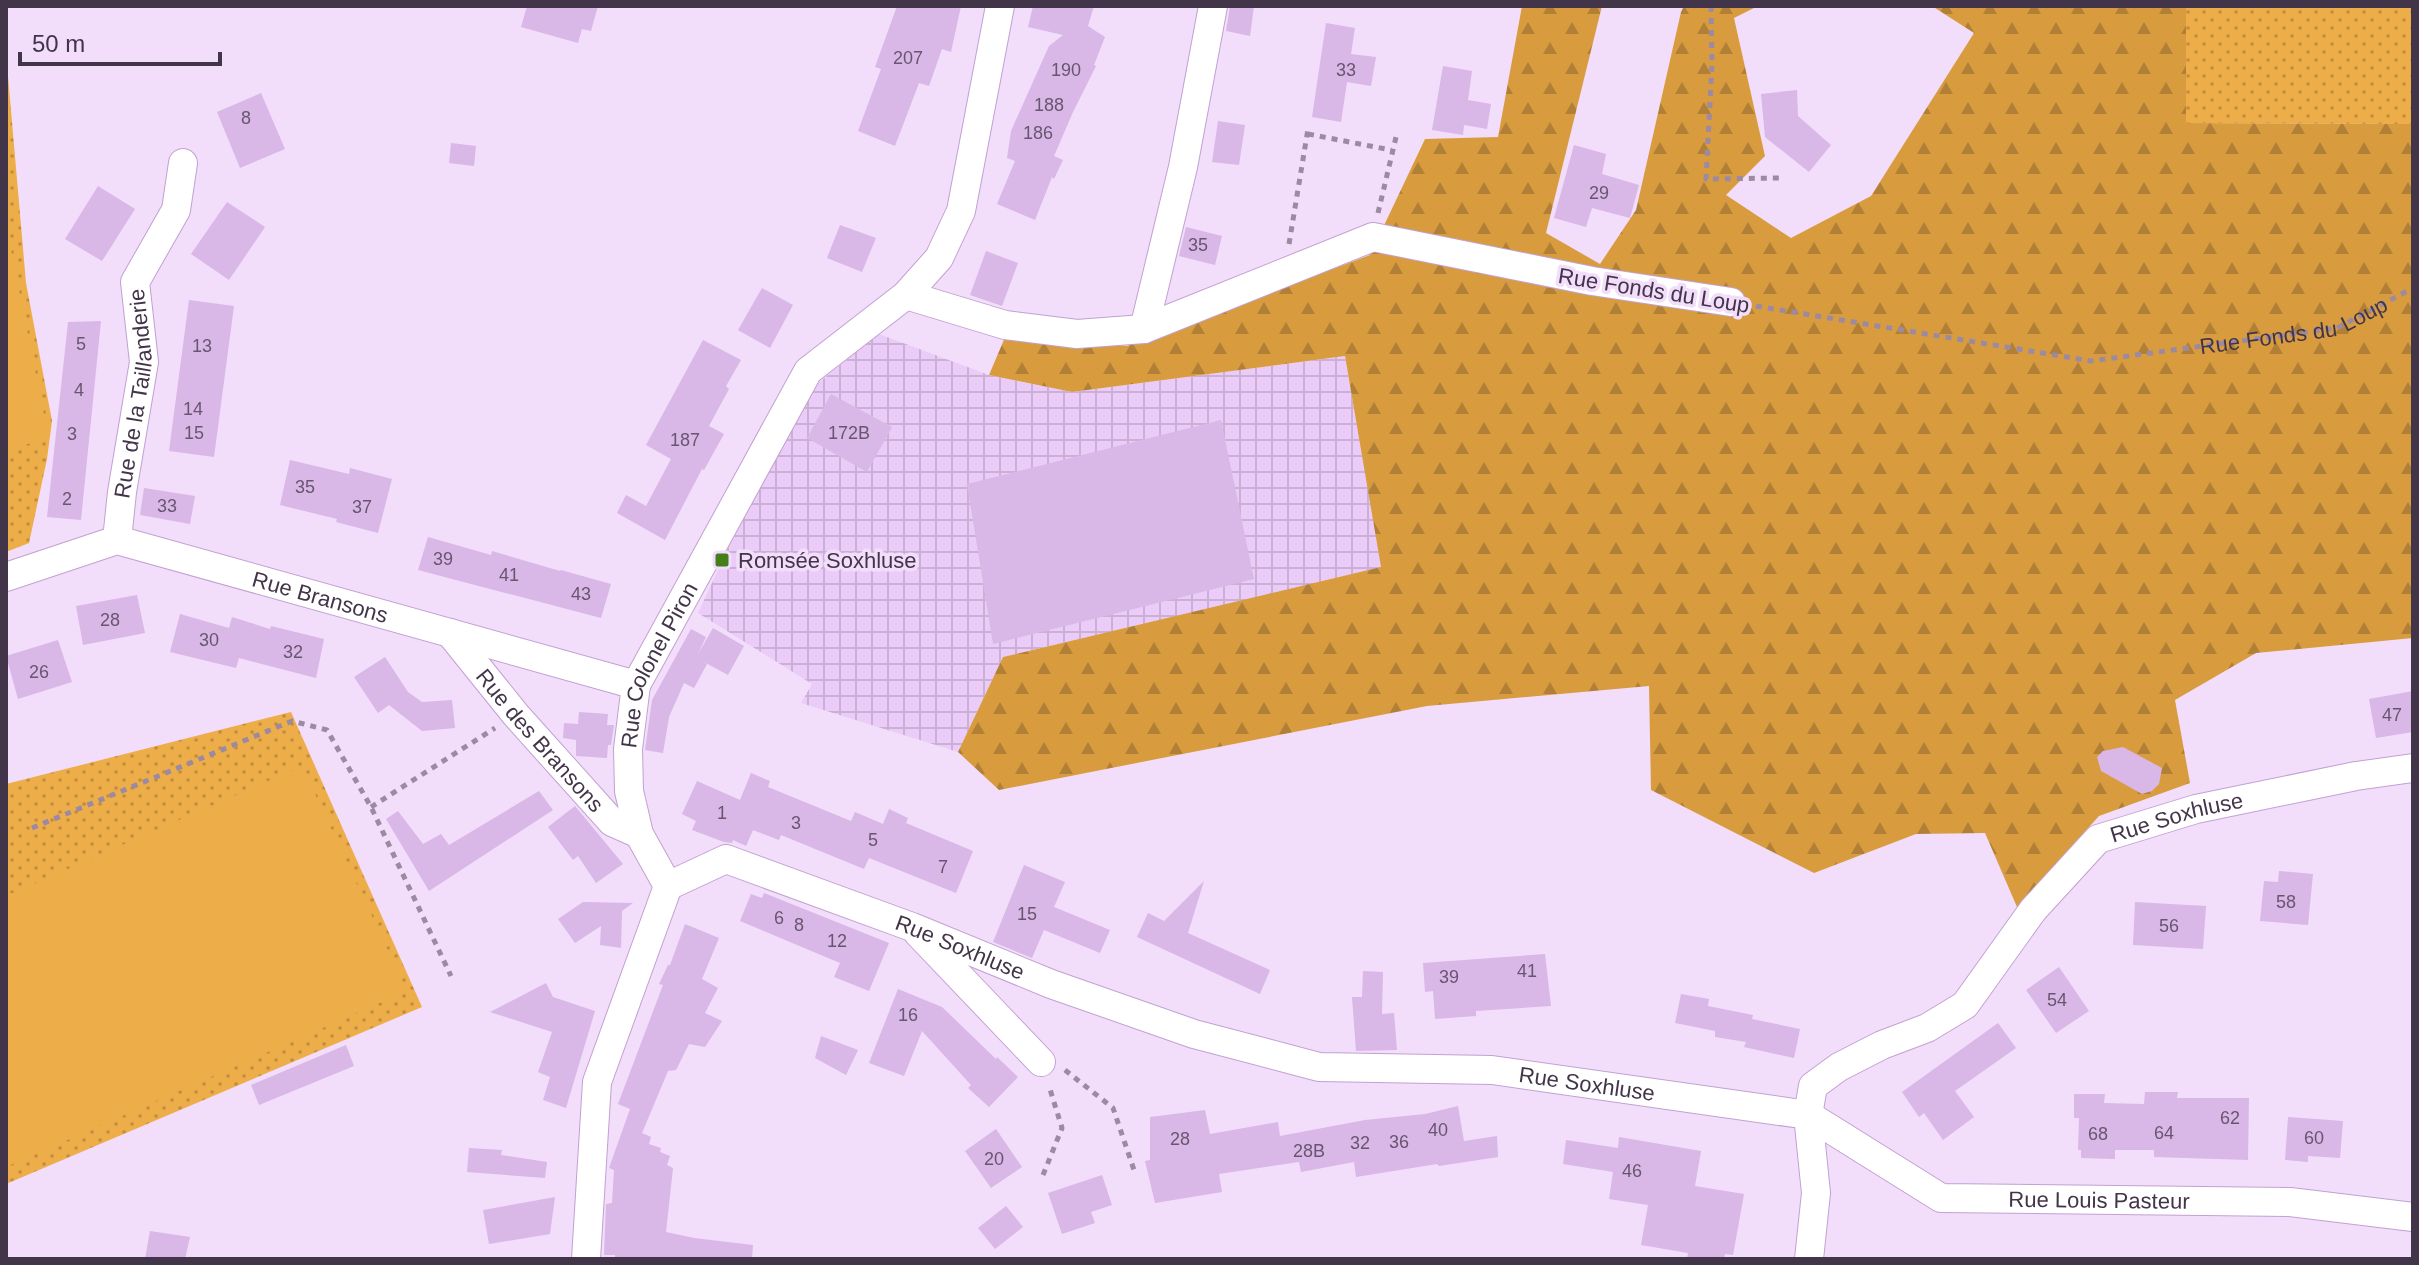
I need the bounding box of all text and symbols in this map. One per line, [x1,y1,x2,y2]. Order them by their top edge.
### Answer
scale bar [20,16,220,66]
text: 50 m [32,30,85,57]
house number: 207 [893,48,923,68]
house number: 190 [1051,60,1081,80]
house number: 33 [1336,60,1356,80]
house number: 188 [1034,95,1064,115]
house number: 8 [241,108,251,128]
house number: 186 [1023,123,1053,143]
house number: 29 [1589,183,1609,203]
house number: 35 [1188,235,1208,255]
street label: Rue Fonds du Loup [1557,263,1751,318]
street label: Rue de la Taillanderie [109,287,157,500]
street label: Rue Fonds du Loup [2198,292,2392,359]
house number: 5 [76,334,86,354]
house number: 13 [192,336,212,356]
house number: 4 [74,380,84,400]
house number: 14 [183,399,203,419]
house number: 15 [184,423,204,443]
house number: 172B [828,423,870,443]
house number: 3 [67,424,77,444]
house number: 187 [670,430,700,450]
house number: 35 [295,477,315,497]
house number: 2 [62,489,72,509]
house number: 33 [157,496,177,516]
house number: 37 [352,497,372,517]
place label: Romsée Soxhluse [738,548,917,573]
house number: 39 [433,549,453,569]
marker: Romsée Soxhluse [713,551,731,569]
house number: 41 [499,565,519,585]
street label: Rue Bransons [250,566,391,628]
street label: Rue Colonel Piron [616,578,703,749]
house number: 43 [571,584,591,604]
house number: 28 [100,610,120,630]
house number: 30 [199,630,219,650]
house number: 32 [283,642,303,662]
house number: 26 [29,662,49,682]
street label: Rue des Bransons [471,664,609,817]
house number: 47 [2382,705,2402,725]
street label: Rue Soxhluse [2107,788,2245,848]
house number: 1 [717,803,727,823]
house number: 3 [791,813,801,833]
house number: 5 [868,830,878,850]
house number: 7 [938,857,948,877]
house number: 58 [2276,892,2296,912]
house number: 15 [1017,904,1037,924]
house number: 6 [774,908,784,928]
street label: Rue Soxhluse [892,910,1028,985]
house number: 8 [794,915,804,935]
house number: 56 [2159,916,2179,936]
house number: 12 [827,931,847,951]
house number: 41 [1517,961,1537,981]
house number: 39 [1439,967,1459,987]
house number: 54 [2047,990,2067,1010]
house number: 16 [898,1005,918,1025]
street label: Rue Soxhluse [1517,1062,1657,1106]
house number: 62 [2220,1108,2240,1128]
house number: 40 [1428,1120,1448,1140]
house number: 64 [2154,1123,2174,1143]
house number: 68 [2088,1124,2108,1144]
house number: 60 [2304,1128,2324,1148]
house number: 28 [1170,1129,1190,1149]
house number: 36 [1389,1132,1409,1152]
house number: 32 [1350,1133,1370,1153]
house number: 28B [1293,1141,1325,1161]
house number: 20 [984,1149,1004,1169]
house number: 46 [1622,1161,1642,1181]
street label: Rue Louis Pasteur [2008,1187,2190,1214]

